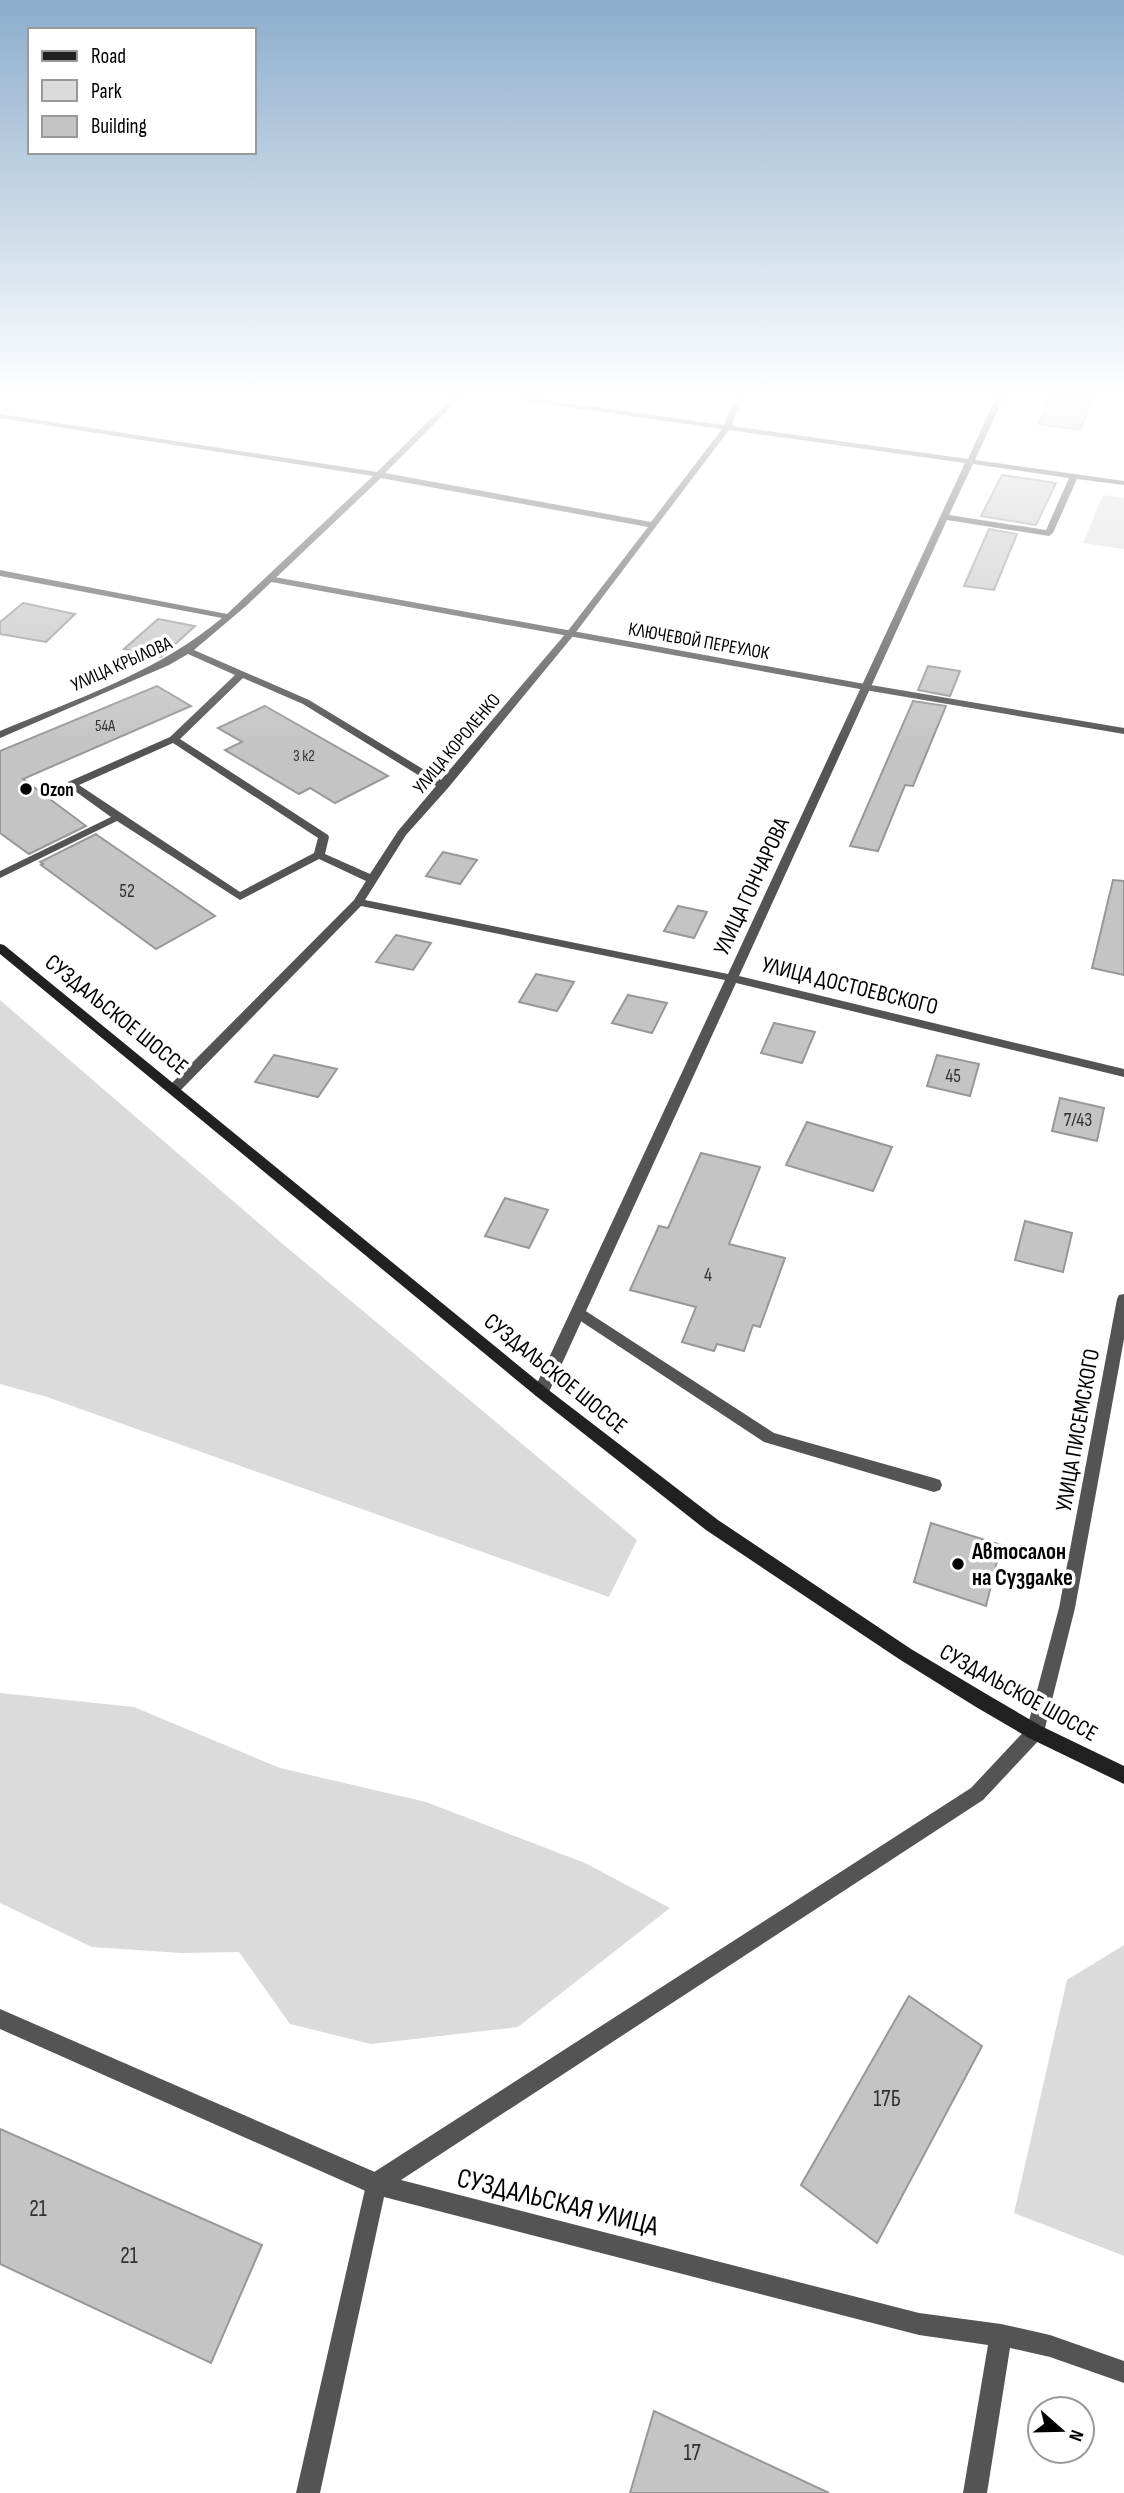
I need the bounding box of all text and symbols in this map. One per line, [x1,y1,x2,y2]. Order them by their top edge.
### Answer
legend [28,28,256,154]
text: Road [91,44,126,69]
text: Park [91,79,122,104]
text: Building [91,114,147,139]
street label: КЛЮЧЕВОЙ ПЕРЕУЛОК [626,618,772,665]
street label: УЛИЦА КРЫЛОВА [67,631,177,697]
street label: УЛИЦА КОРОЛЕНКО [409,689,506,799]
house number: 54А [95,717,115,736]
house number: 3 к2 [293,747,315,766]
place label: Ozon [40,779,74,802]
marker: Ozon [18,781,34,797]
street label: УЛИЦА ГОНЧАРОВА [708,813,796,960]
house number: 52 [119,880,135,903]
street label: СУЗДАЛЬСКОЕ ШОССЕ [39,948,194,1081]
street label: УЛИЦА ДОСТОЕВСКОГО [759,951,941,1021]
house number: 45 [945,1065,961,1088]
house number: 7/43 [1064,1109,1092,1132]
house number: 4 [704,1264,712,1287]
street label: СУЗДАЛЬСКОЕ ШОССЕ [478,1307,633,1440]
street label: УЛИЦА ПИСЕМСКОГО [1050,1347,1106,1514]
place label: Автосалон на Суздалке [971,1538,1073,1592]
marker: Автосалон на Суздалке [950,1556,966,1572]
street label: СУЗДАЛЬСКОЕ ШОССЕ [935,1638,1102,1748]
house number: 17Б [873,2085,901,2113]
street label: СУЗДАЛЬСКАЯ УЛИЦА [454,2161,663,2244]
house number: 21 [29,2195,47,2223]
house number: 21 [120,2242,138,2270]
north arrow [1026,2395,1096,2465]
text: N [1063,2427,1088,2444]
house number: 17 [683,2439,701,2467]

